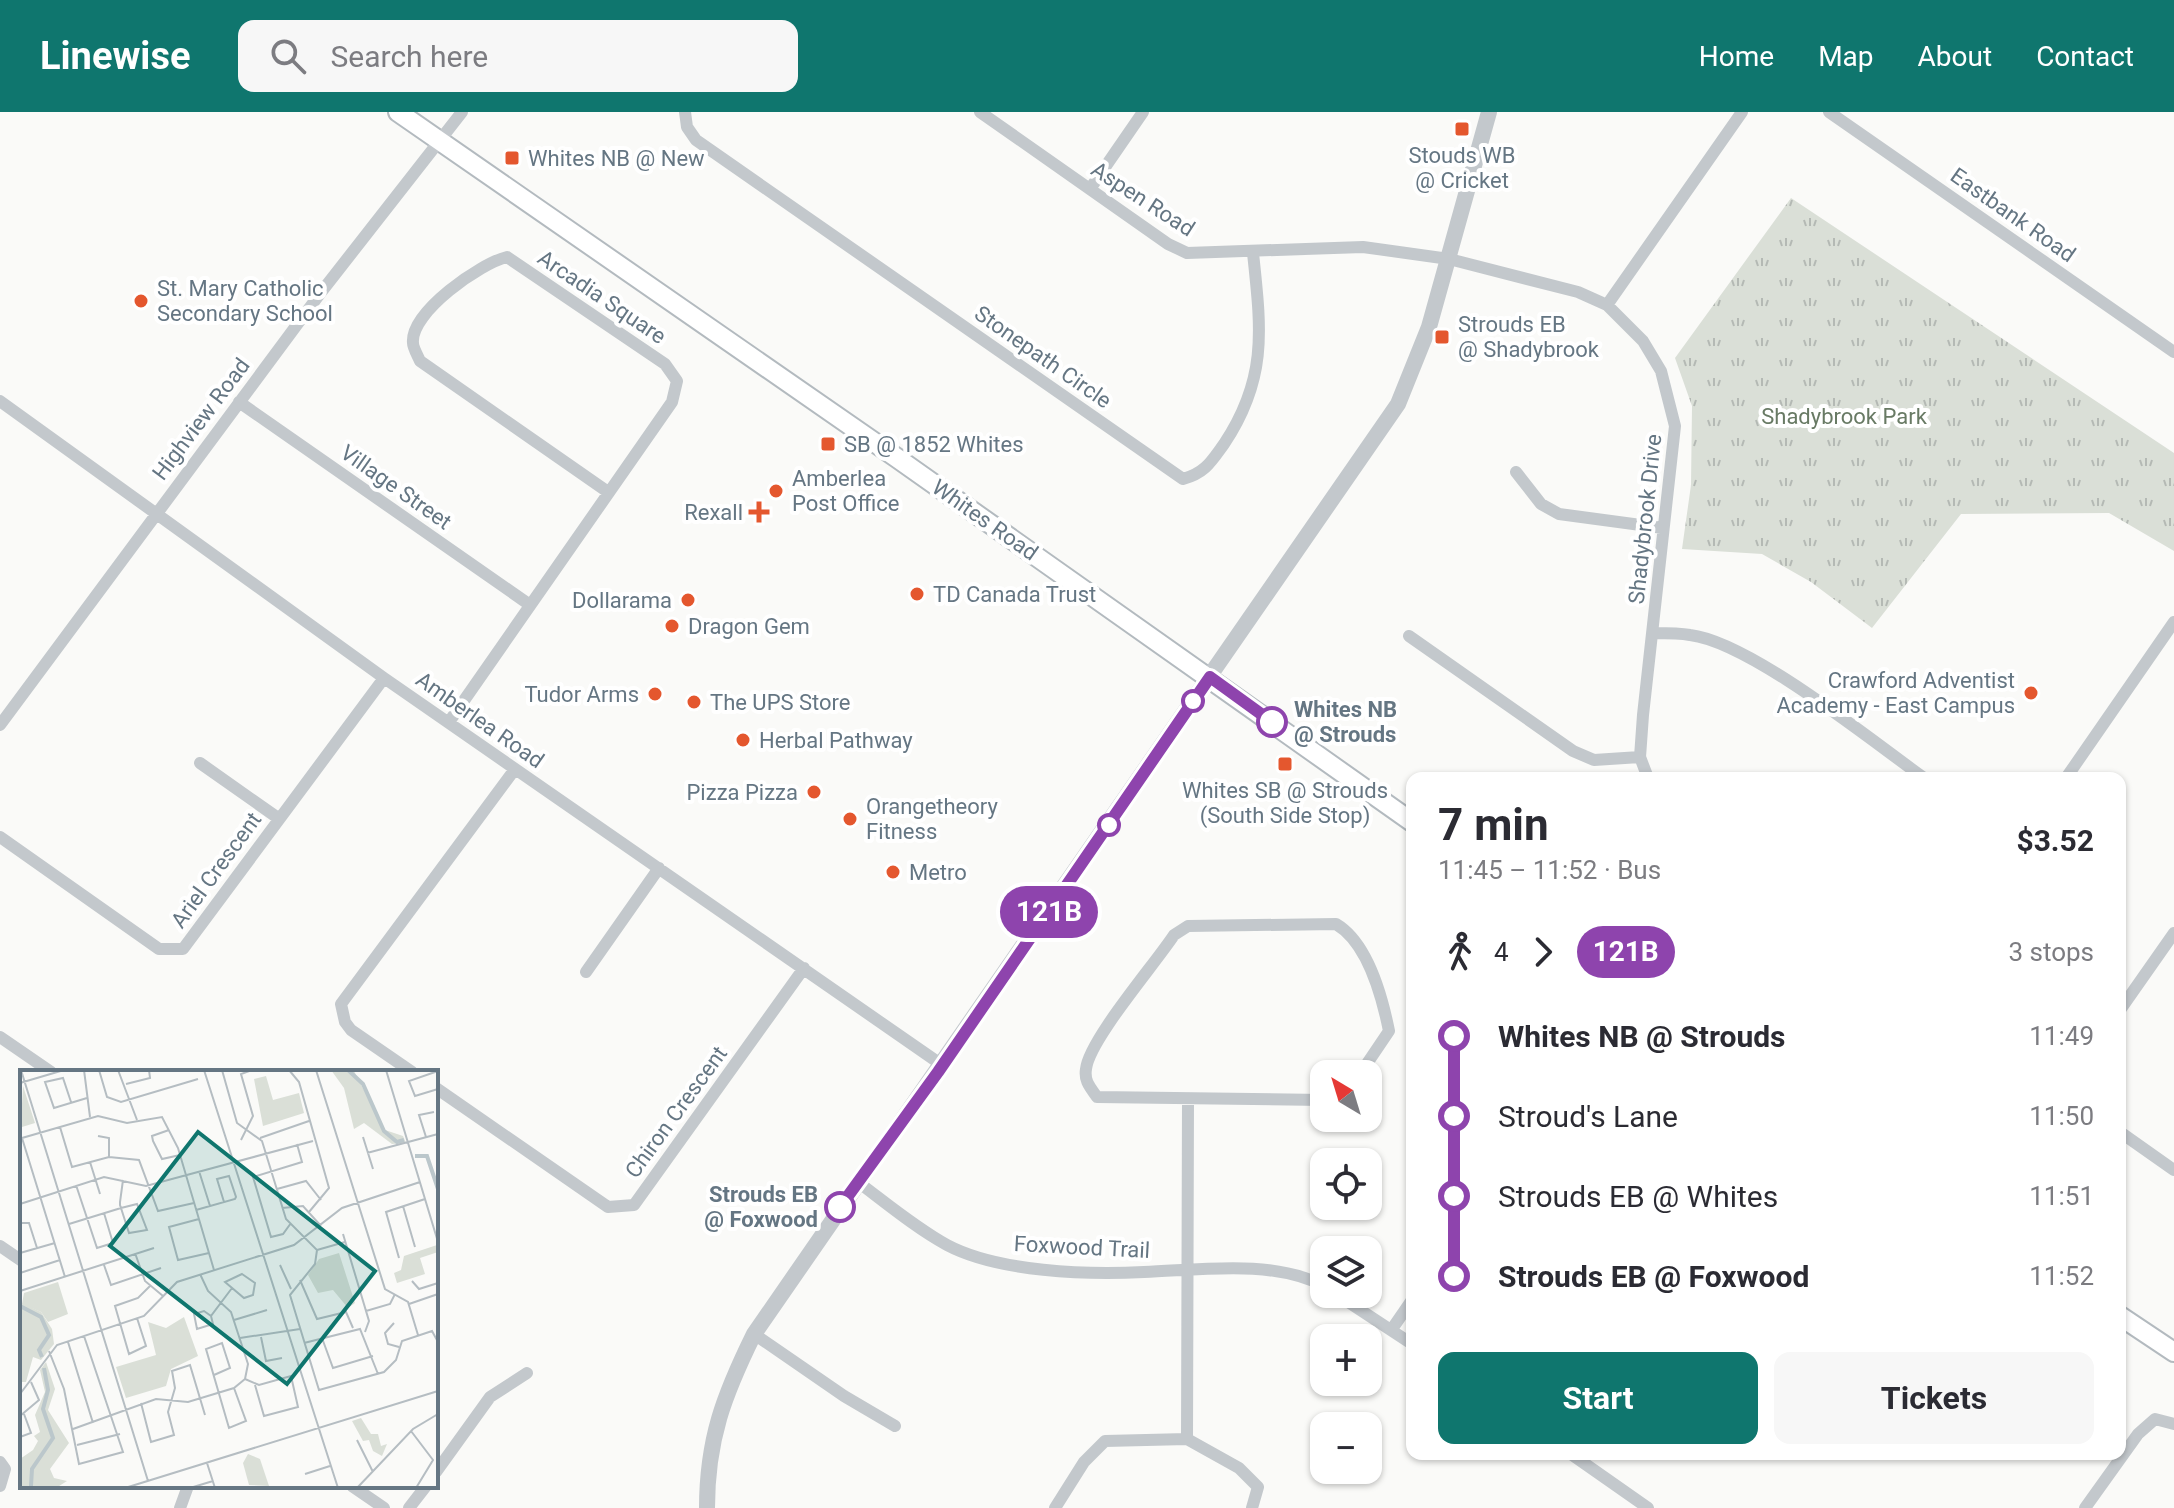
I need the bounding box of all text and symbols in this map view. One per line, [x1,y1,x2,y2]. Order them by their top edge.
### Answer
search box [238,20,798,92]
text: Linewise [40,34,190,78]
icon: search [266,34,310,78]
text: Search here [330,39,488,74]
text: Home [1699,40,1774,73]
text: Map [1818,40,1874,73]
text: About [1918,40,1992,73]
text: Contact [2036,40,2134,73]
marker: Stouds WB @ Cricket [1453,120,1471,138]
place label: Stouds WB @ Cricket [1408,143,1516,193]
place label: Whites NB @ New [528,146,705,171]
marker: Whites NB @ New [503,149,521,167]
street label: Aspen Road [1087,156,1199,242]
street label: Eastbank Road [1946,163,2080,267]
street label: Arcadia Square [533,245,671,349]
place label: St. Mary Catholic Secondary School [157,276,333,326]
marker: St. Mary Catholic Secondary School [132,292,150,310]
street label: Stonepath Circle [970,301,1116,413]
place label: Strouds EB @ Shadybrook [1458,312,1600,362]
marker: Strouds EB @ Shadybrook [1433,328,1451,346]
street label: Highview Road [147,353,255,485]
park label: Shadybrook Park [1761,404,1928,429]
place label: SB @ 1852 Whites [844,432,1024,457]
street label: Shadybrook Drive [1624,433,1666,605]
marker: SB @ 1852 Whites [819,435,837,453]
street label: Village Street [336,440,456,534]
place label: Amberlea Post Office [792,466,899,516]
street label: Whites Road [927,474,1043,566]
marker: Amberlea Post Office [767,482,785,500]
place label: Rexall [684,500,743,525]
marker: Rexall [750,503,768,521]
place label: TD Canada Trust [933,582,1096,607]
marker: TD Canada Trust [908,585,926,603]
place label: Dollarama [572,588,672,613]
marker: Dollarama [679,591,697,609]
place label: Dragon Gem [688,614,810,639]
marker: Dragon Gem [663,617,681,635]
street label: Amberlea Road [411,667,549,773]
place label: Crawford Adventist Academy - East Campus [1777,668,2015,718]
place label: Tudor Arms [524,682,639,707]
marker: Crawford Adventist Academy - East Campus [2022,684,2040,702]
marker: Tudor Arms [646,685,664,703]
place label: The UPS Store [710,690,851,715]
unlabelled marker [1182,690,1204,712]
marker: The UPS Store [685,693,703,711]
place label: Whites NB @ Strouds [1294,697,1397,747]
marker: Whites NB @ Strouds [1257,707,1287,737]
place label: Herbal Pathway [759,728,913,753]
marker: Herbal Pathway [734,731,752,749]
marker: Whites SB @ Strouds (South Side Stop) [1276,755,1294,773]
place label: Whites SB @ Strouds (South Side Stop) [1182,778,1388,829]
place label: Pizza Pizza [686,780,798,805]
marker: Pizza Pizza [805,783,823,801]
place label: Orangetheory Fitness [866,794,998,844]
text: 7 min [1438,799,1549,851]
street label: Ariel Crescent [166,807,266,933]
marker: Orangetheory Fitness [841,810,859,828]
unlabelled marker [1098,814,1120,836]
text: $3.52 [2016,823,2094,858]
text: 11:45 – 11:52 · Bus [1438,855,1661,885]
place label: Metro [909,860,967,885]
marker: Metro [884,863,902,881]
line badge: 121B [993,886,1105,938]
text: 121B [1016,895,1082,928]
icon: walk [1438,930,1482,974]
icon: forward [1521,930,1565,974]
text: 121B [1593,935,1659,968]
text: 4 [1494,937,1509,967]
text: 3 stops [2008,937,2094,967]
text: Whites NB @ Strouds [1498,1019,1786,1054]
text: 11:49 [2029,1021,2094,1051]
street label: Chiron Crescent [620,1041,732,1183]
north arrow [1310,1060,1382,1132]
map controls [1310,1060,1382,1484]
inset map [20,1070,438,1488]
text: Stroud's Lane [1498,1099,1678,1134]
text: 11:50 [2029,1101,2094,1131]
button: locate [1310,1148,1382,1220]
text: Strouds EB @ Whites [1498,1179,1778,1214]
text: 11:51 [2029,1181,2094,1211]
place label: Strouds EB @ Foxwood [704,1182,818,1232]
marker: Strouds EB @ Foxwood [825,1192,855,1222]
street label: Foxwood Trail [1013,1231,1151,1263]
button: layers [1310,1236,1382,1308]
text: Strouds EB @ Foxwood [1498,1259,1809,1294]
text: 11:52 [2029,1261,2094,1291]
button: + [1310,1324,1382,1396]
button: Start [1438,1352,1758,1444]
button: Tickets [1774,1352,2094,1444]
button: − [1310,1412,1382,1484]

